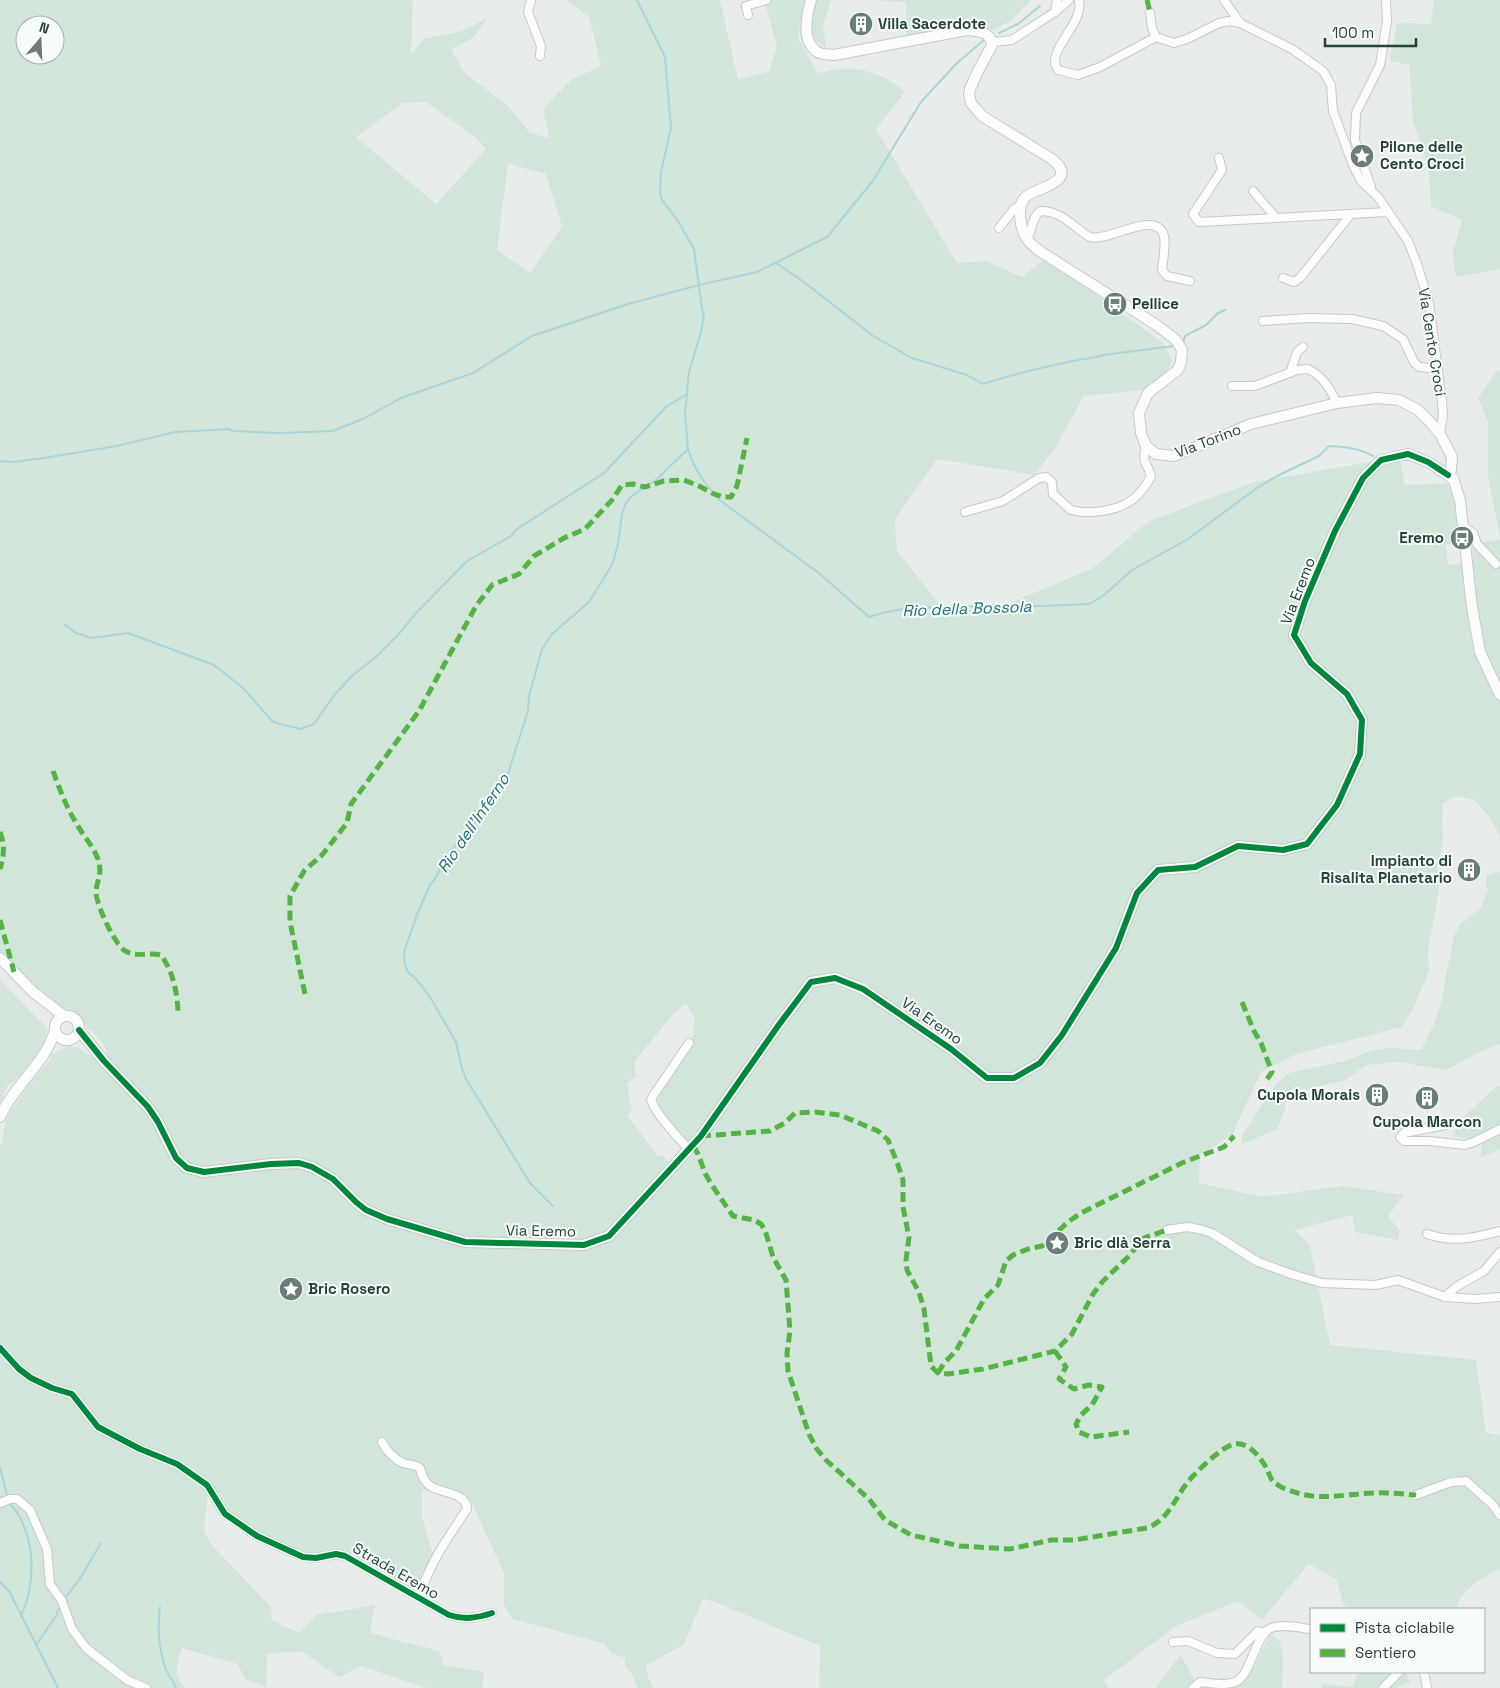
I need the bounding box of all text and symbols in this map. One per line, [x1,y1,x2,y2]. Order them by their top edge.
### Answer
building icon: Villa Sacerdote [848,11,874,37]
place label: Villa Sacerdote [878,14,987,33]
north arrow [15,15,65,65]
scale bar [1325,15,1416,47]
text: N [37,18,52,38]
text: 100 m [1332,23,1374,42]
place label: Pilone delle Cento Croci [1380,137,1464,173]
place icon: Pilone delle Cento Croci [1349,143,1375,169]
street label: Via Cento Croci [1415,286,1450,398]
bus stop icon: Pellice [1102,291,1128,317]
place label: Pellice [1132,294,1179,313]
street label: Via Torino [1172,419,1244,462]
bus stop icon: Eremo [1449,525,1475,551]
place label: Eremo [1399,528,1444,547]
street label: Via Eremo [1276,555,1319,627]
water label: Rio della Bossola [902,596,1033,621]
water label: Rio dell'Inferno [433,769,515,877]
place label: Impianto di Risalita Planetario [1321,851,1452,887]
building icon: Impianto di Risalita Planetario [1456,857,1482,883]
street label: Via Eremo [898,993,967,1049]
building icon: Cupola Morais [1364,1082,1390,1108]
place label: Cupola Morais [1257,1085,1360,1104]
building icon: Cupola Marcon [1414,1085,1440,1111]
place label: Cupola Marcon [1373,1112,1481,1131]
street label: Via Eremo [506,1220,576,1241]
place icon: Bric dlà Serra [1044,1230,1070,1256]
place label: Bric dlà Serra [1074,1233,1171,1252]
place icon: Bric Rosero [278,1276,304,1302]
place label: Bric Rosero [308,1279,391,1298]
street label: Strada Eremo [350,1538,443,1603]
legend [1310,1608,1485,1673]
text: Pista ciclabile [1355,1618,1455,1637]
text: Sentiero [1355,1643,1416,1662]

